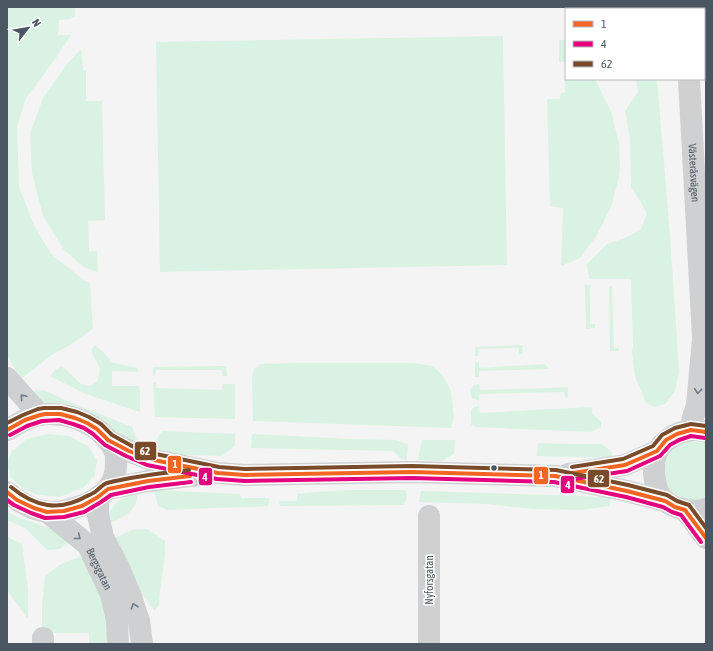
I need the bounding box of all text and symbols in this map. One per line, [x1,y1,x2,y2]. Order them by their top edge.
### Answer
north arrow [8,8,48,48]
legend [565,8,705,80]
text: N [30,17,43,29]
text: 1 [601,17,607,31]
text: 4 [601,37,607,51]
text: 62 [601,57,612,71]
street label: Västeråsvägen [687,143,702,202]
one-way arrow [694,387,703,394]
one-way arrow [20,394,28,402]
line badge: 62 [134,441,157,461]
text: 62 [140,445,150,457]
line badge: 1 [167,455,182,474]
text: 1 [172,458,178,470]
unlabelled marker [489,463,499,473]
line badge: 1 [533,466,549,485]
line badge: 4 [198,467,213,486]
text: 1 [538,469,544,481]
line badge: 62 [587,469,610,488]
text: 4 [201,471,208,483]
text: 62 [594,473,604,485]
line badge: 4 [560,475,575,494]
text: 4 [564,479,571,491]
one-way arrow [73,532,80,539]
street label: Bergsgatan [84,546,114,592]
street label: Nyforsgatan [423,555,435,605]
one-way arrow [130,603,139,610]

